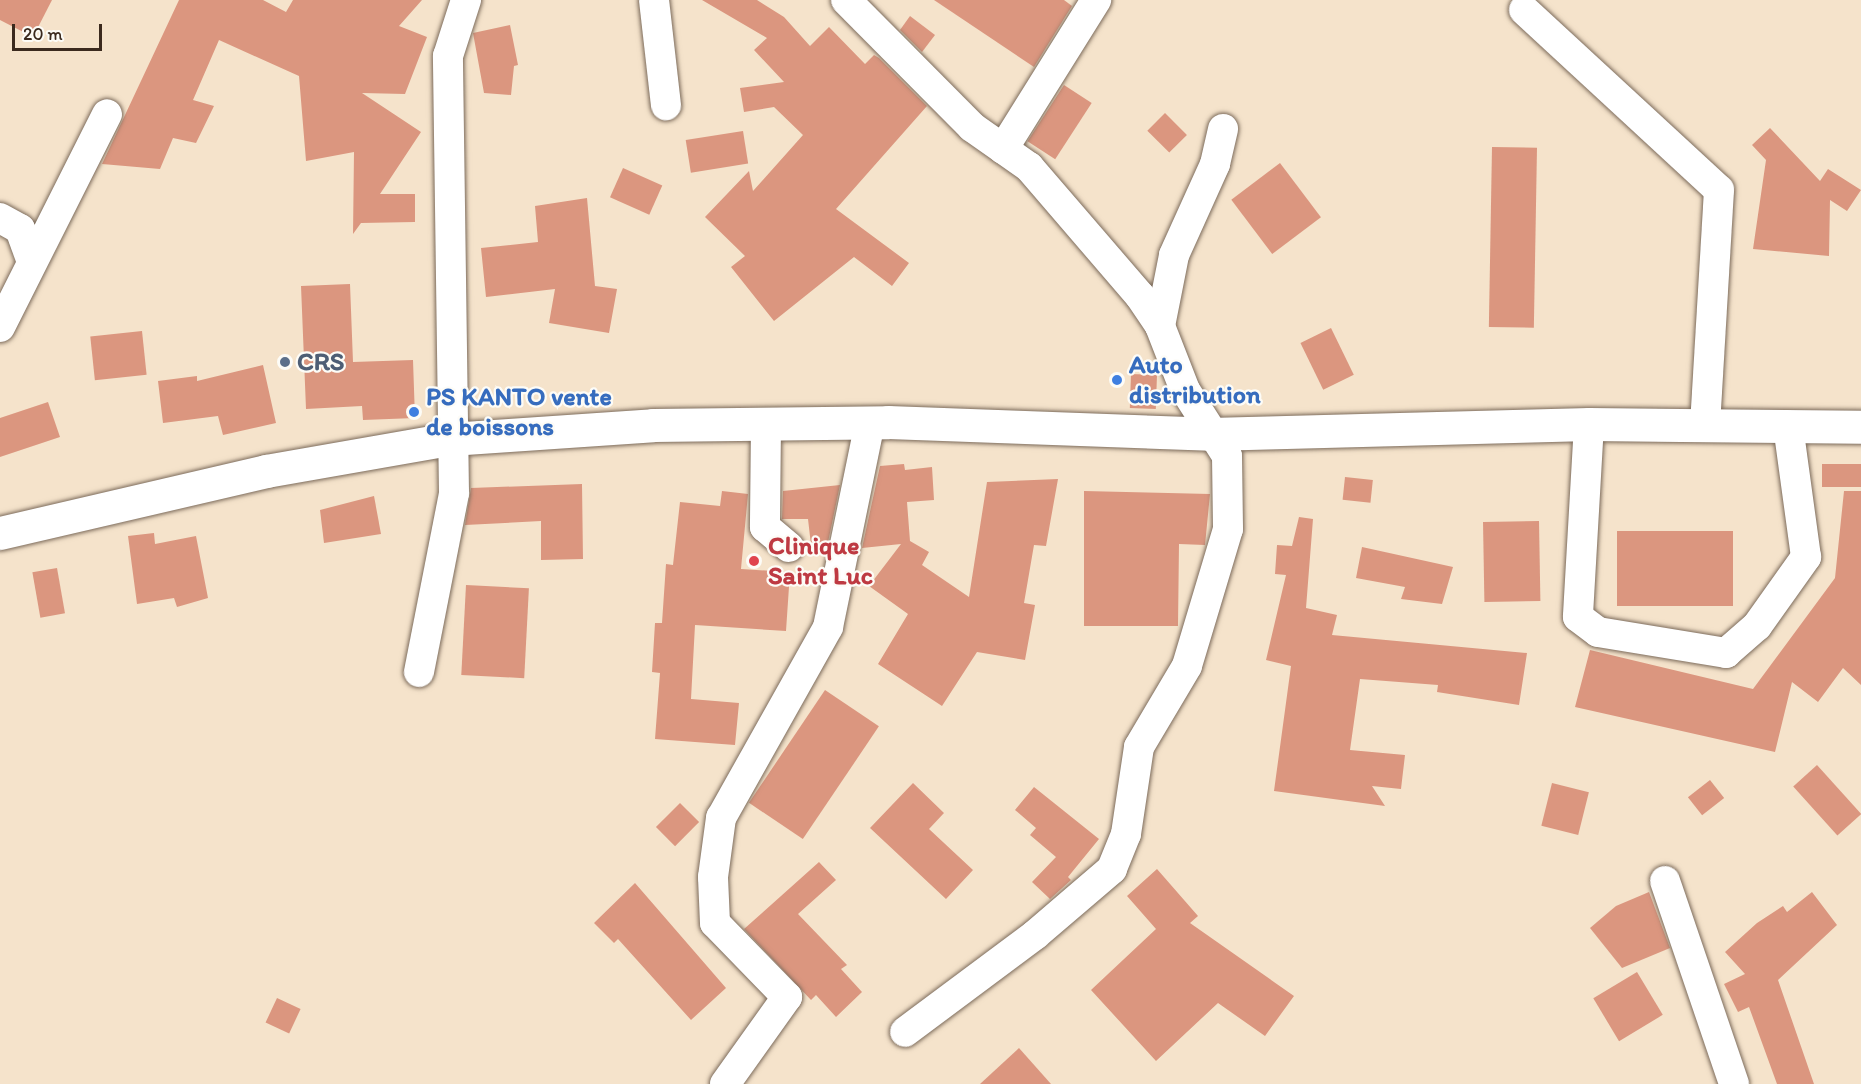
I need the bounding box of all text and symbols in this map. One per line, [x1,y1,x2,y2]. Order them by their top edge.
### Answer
scale bar [15,12,105,50]
text: 20 m [23,23,63,45]
place label: CRS [297,346,344,378]
place label: Auto distribution [1129,349,1261,410]
marker: CRS [278,355,292,369]
marker: Auto distribution [1110,373,1124,387]
place label: PS KANTO vente de boissons [426,381,612,442]
marker: PS KANTO vente de boissons [407,405,421,419]
place label: Clinique Saint Luc [768,530,873,592]
marker: Clinique Saint Luc [745,552,763,570]

